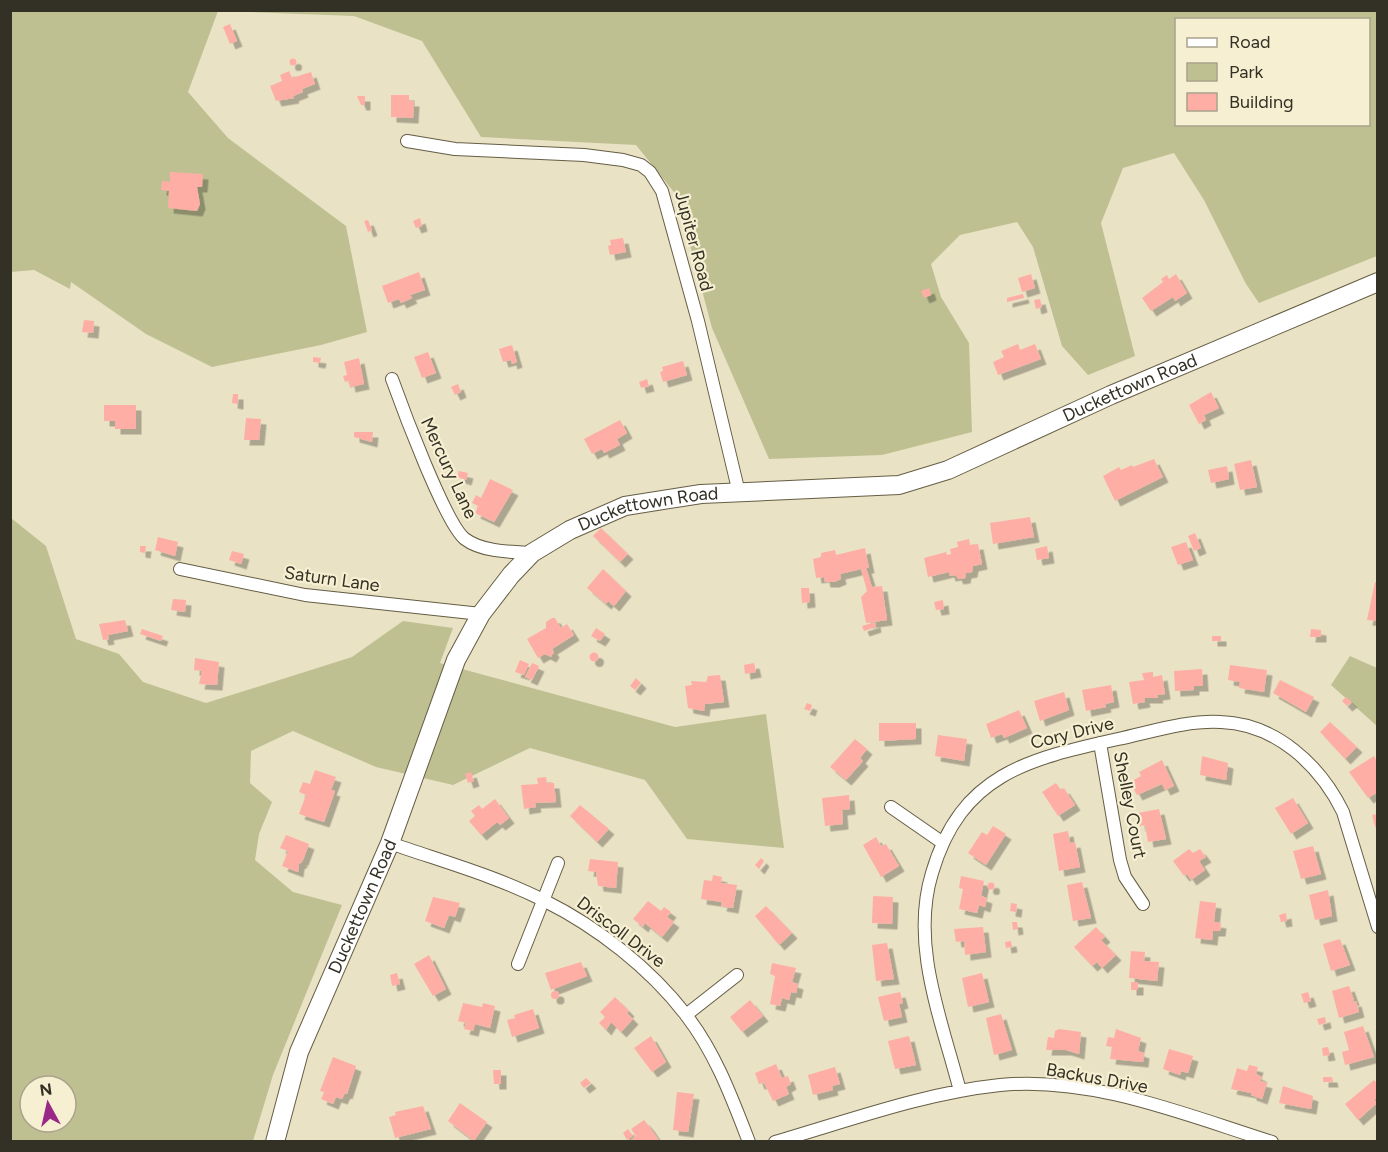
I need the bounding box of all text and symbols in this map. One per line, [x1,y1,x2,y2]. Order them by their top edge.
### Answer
legend [1175,18,1370,126]
text: Road [1229,31,1270,53]
text: Park [1229,61,1264,83]
text: Building [1229,91,1294,113]
street label: Jupiter Road [670,189,718,293]
street label: Duckettown Road [1059,349,1200,427]
street label: Mercury Lane [416,414,482,522]
street label: Duckettown Road [575,482,719,536]
street label: Saturn Lane [283,561,381,597]
street label: Cory Drive [1028,712,1116,754]
street label: Shelley Court [1109,750,1151,861]
street label: Duckettown Road [323,836,401,977]
street label: Driscoll Drive [572,892,670,973]
street label: Backus Drive [1044,1058,1150,1098]
north arrow [18,1074,78,1134]
text: N [39,1079,53,1100]

